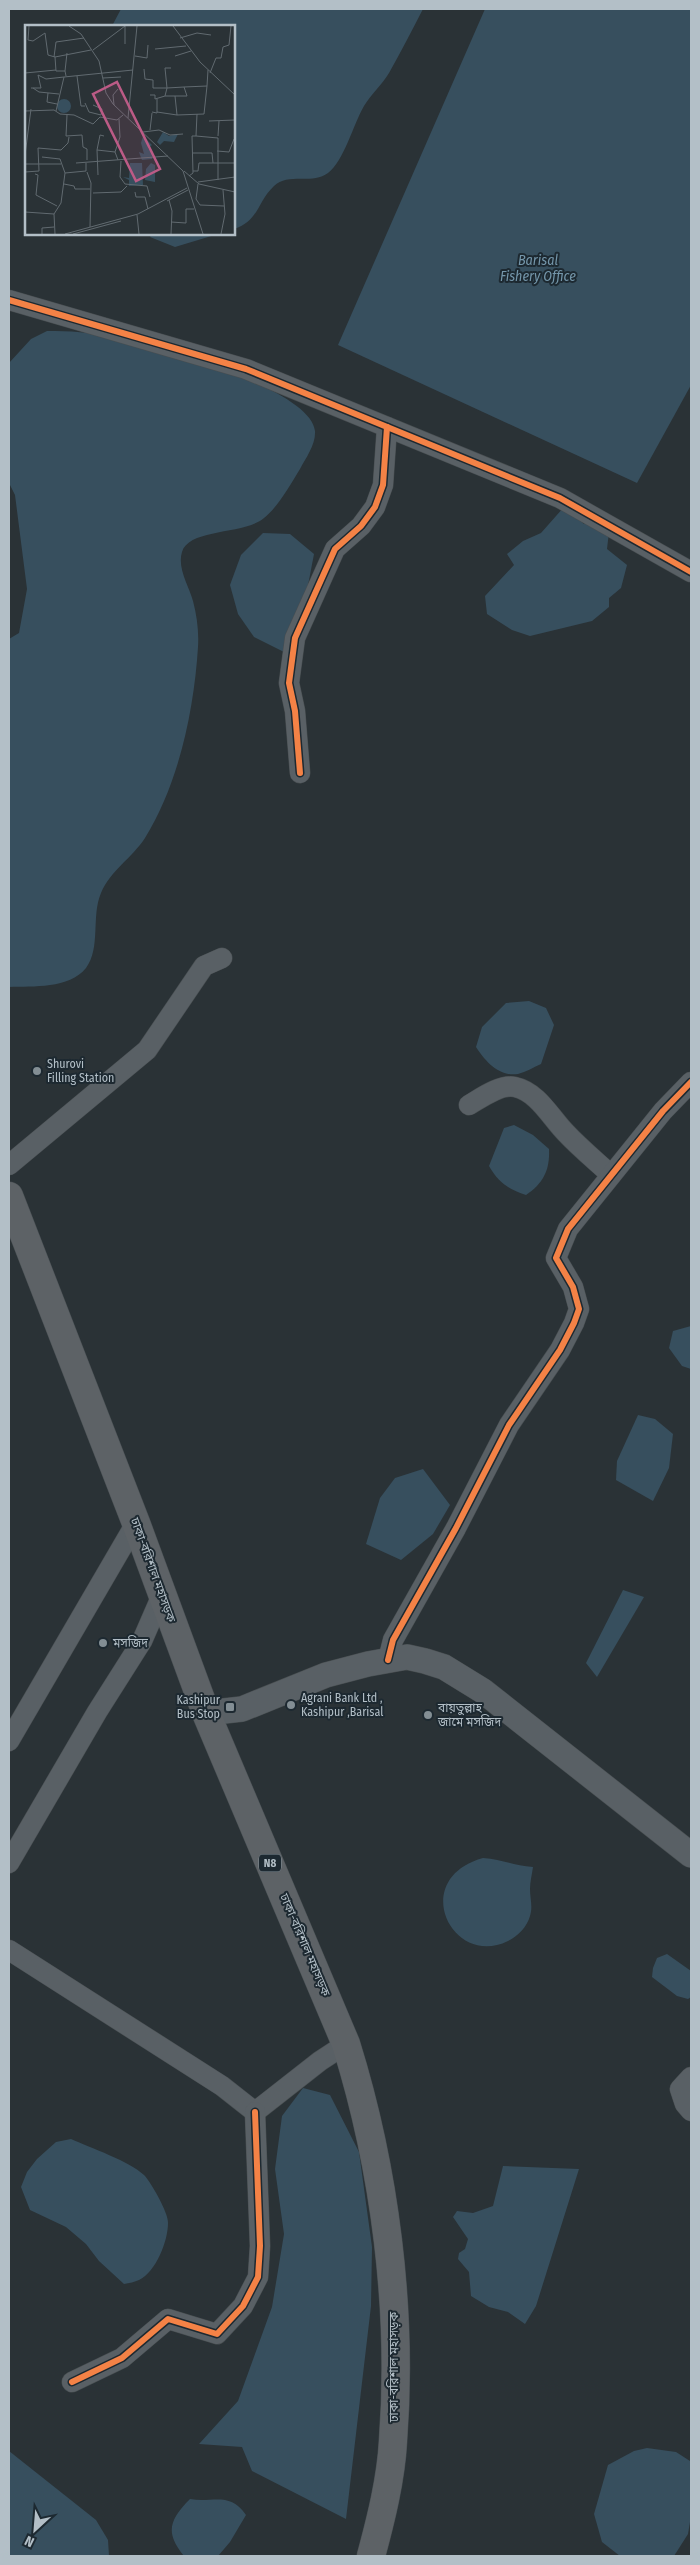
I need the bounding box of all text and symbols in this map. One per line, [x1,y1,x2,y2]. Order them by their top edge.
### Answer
inset map [25,25,235,235]
water label: Barisal Fishery Office [500,252,576,285]
place label: Shurovi Filling Station [47,1057,114,1085]
marker: Shurovi Filling Station [31,1065,43,1077]
street label: ঢাকা-বরিশাল মহাসড়ক [127,1515,179,1624]
place label: মসজিদ [112,1635,148,1650]
marker: মসজিদ [97,1637,109,1649]
place label: Agrani Bank Ltd , Kashipur ,Barisal [301,1691,383,1719]
place label: Kashipur Bus Stop [177,1693,221,1721]
marker: Agrani Bank Ltd , Kashipur ,Barisal [285,1699,297,1711]
marker: Kashipur Bus Stop [224,1701,236,1713]
place label: বায়তুল্লাহ জামে মসজিদ [437,1701,501,1729]
marker: বায়তুল্লাহ জামে মসজিদ [422,1709,434,1721]
road number: N8 [259,1855,281,1872]
street label: ঢাকা-বরিশাল মহাসড়ক [277,1890,334,1999]
street label: ঢাকা-বরিশাল মহাসড়ক [386,2312,401,2423]
north arrow [10,2505,60,2555]
text: N [22,2532,37,2551]

